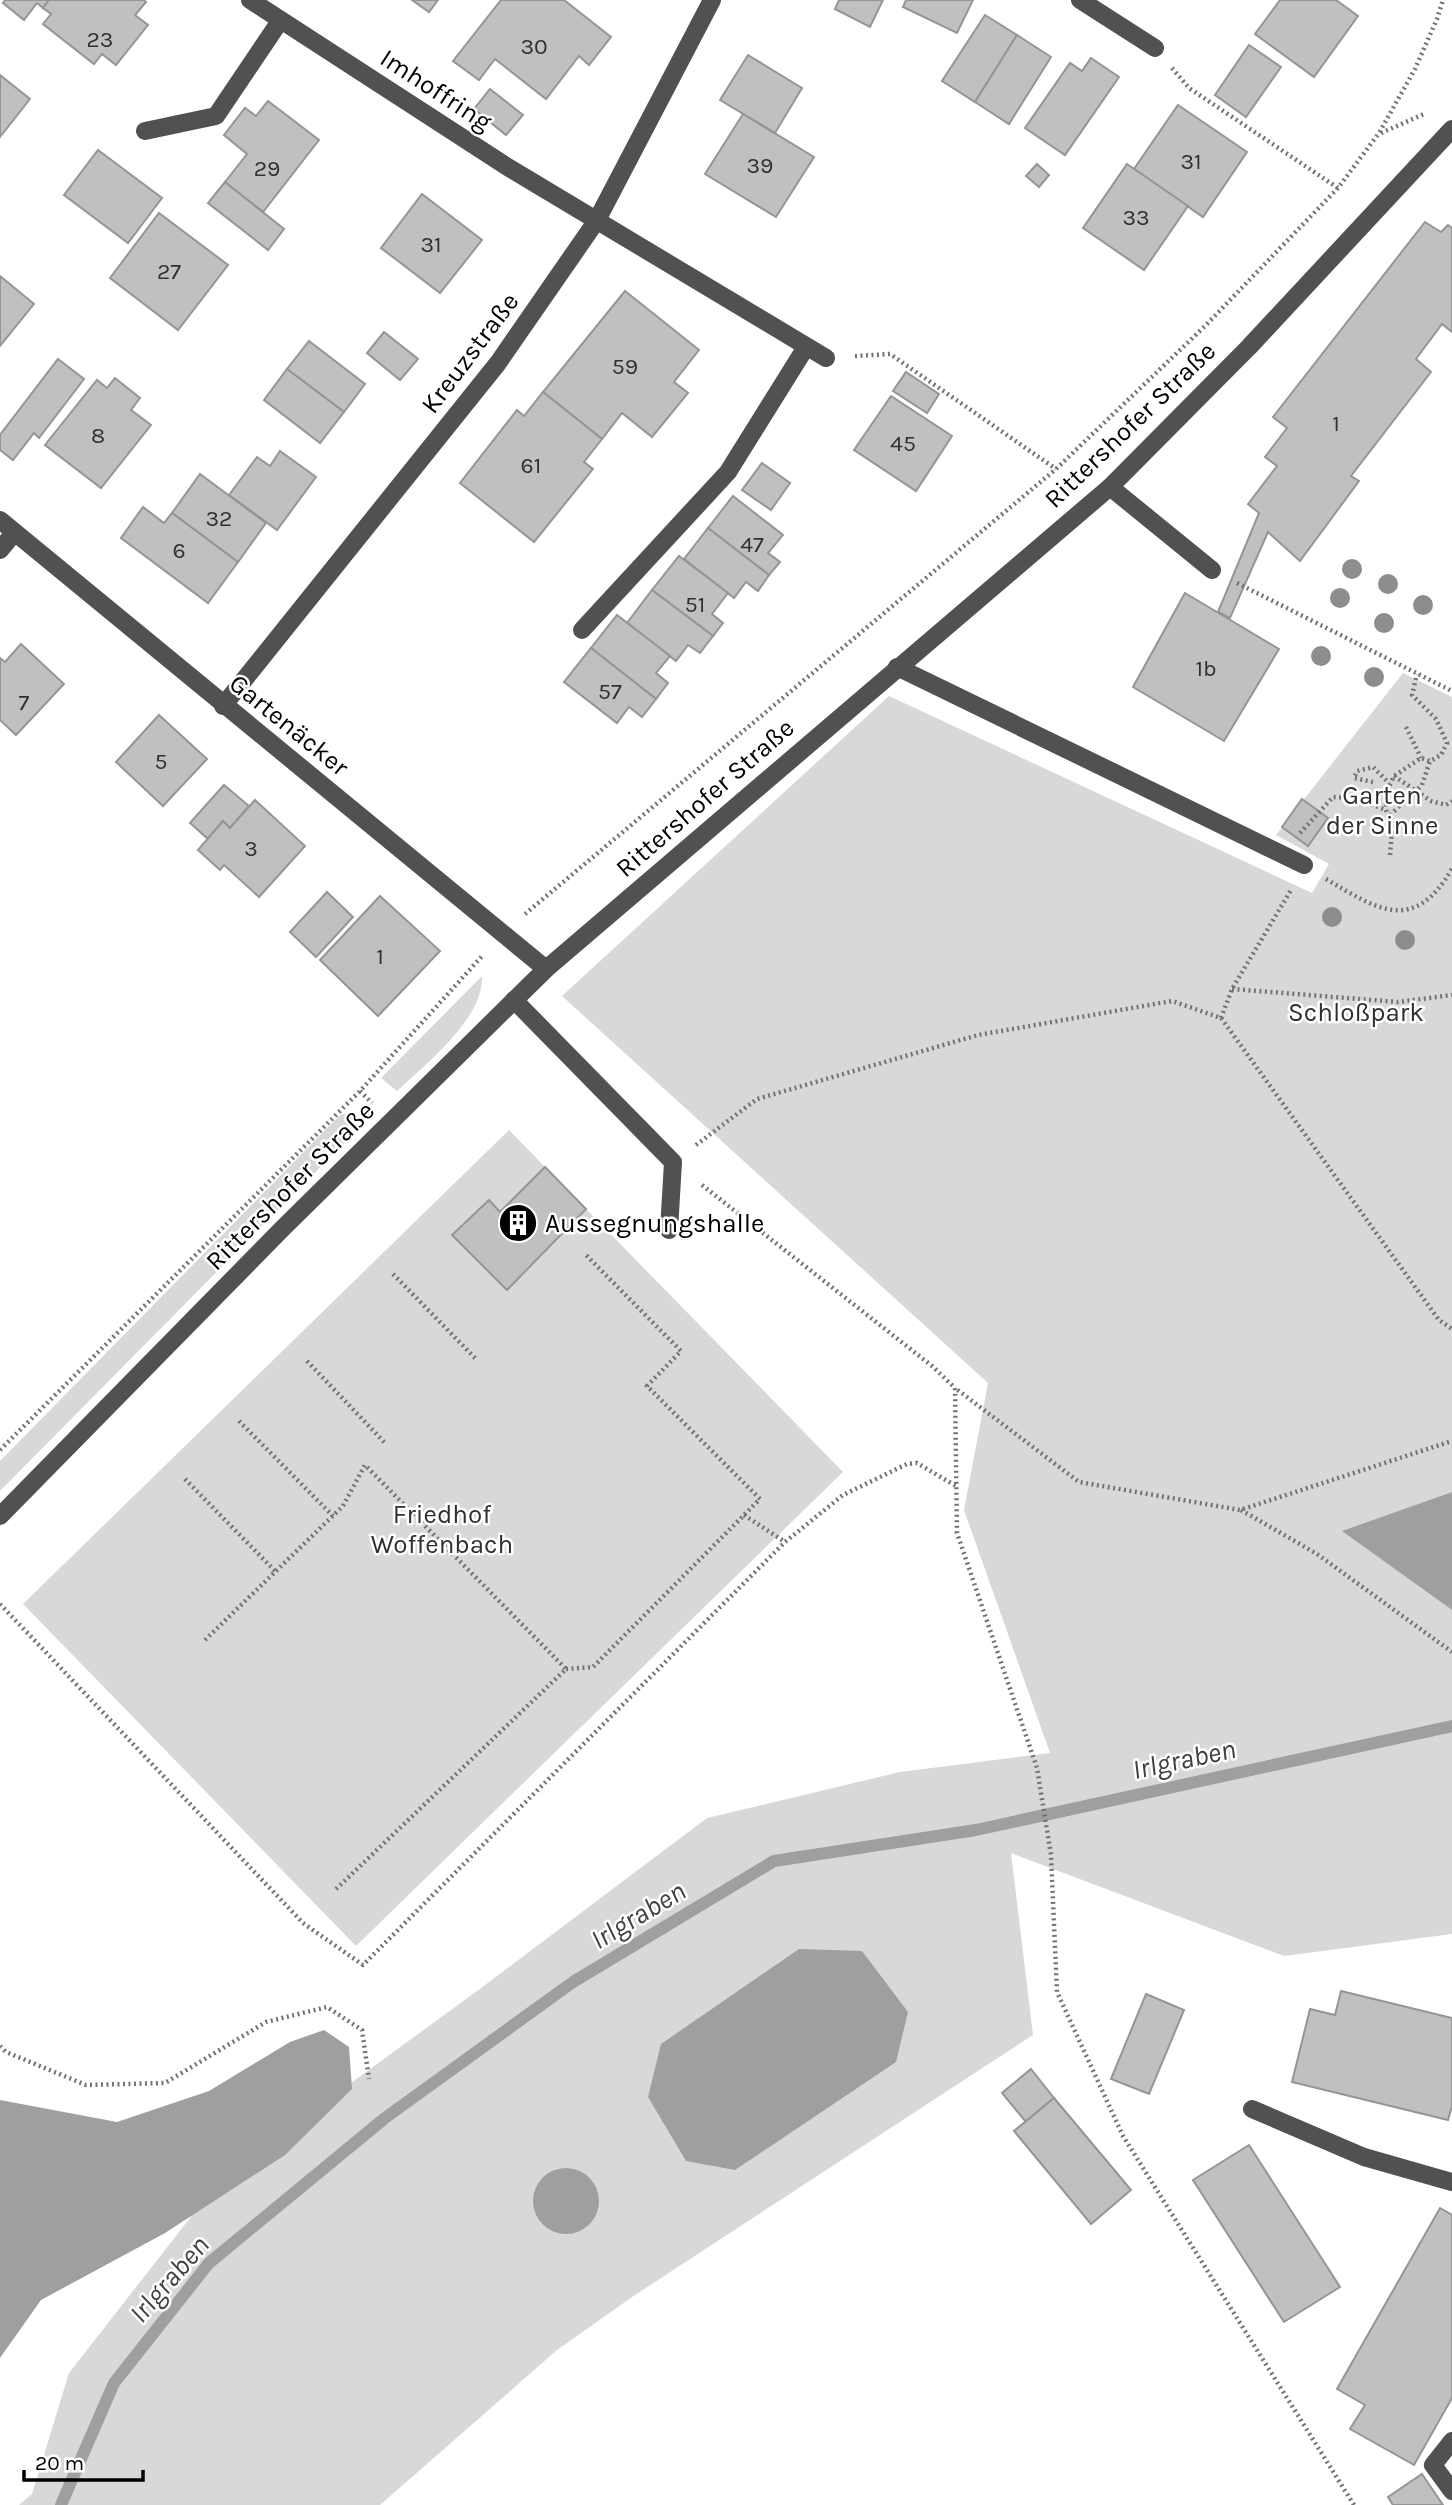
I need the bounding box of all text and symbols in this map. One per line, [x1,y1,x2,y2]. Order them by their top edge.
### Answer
house number: 23 [87,26,113,53]
house number: 30 [520,33,548,60]
street label: Imhoffring [374,42,498,138]
house number: 31 [1180,148,1202,175]
house number: 39 [747,152,773,179]
house number: 29 [254,155,280,182]
house number: 33 [1122,204,1150,231]
house number: 31 [420,231,442,258]
house number: 27 [157,258,181,285]
street label: Kreuzstraße [415,287,525,419]
street label: Rittershofer Straße [1038,335,1222,515]
house number: 59 [612,353,638,380]
house number: 1 [1332,410,1340,437]
house number: 8 [91,422,105,449]
house number: 45 [890,430,916,457]
house number: 61 [521,452,541,479]
house number: 32 [206,505,232,532]
house number: 47 [740,531,764,558]
house number: 6 [172,537,186,564]
house number: 51 [685,591,705,618]
house number: 1b [1195,655,1217,682]
street label: Gartenäcker [223,668,355,783]
house number: 57 [598,678,622,705]
house number: 7 [19,689,30,716]
street label: Rittershofer Straße [610,712,800,884]
house number: 5 [155,748,167,775]
park label: Garten der Sinne [1326,780,1438,841]
house number: 3 [244,835,258,862]
house number: 1 [376,943,384,970]
park label: Schloßpark [1288,997,1424,1028]
street label: Rittershofer Straße [199,1095,381,1277]
building icon: Aussegnungshalle [497,1202,539,1244]
place label: Aussegnungshalle [545,1208,764,1239]
park label: Friedhof Woffenbach [371,1499,513,1560]
water label: Irlgraben [1129,1732,1239,1786]
water label: Irlgraben [585,1874,691,1956]
water label: Irlgraben [122,2229,216,2329]
scale bar [24,2438,144,2482]
text: 20 m [35,2451,84,2475]

